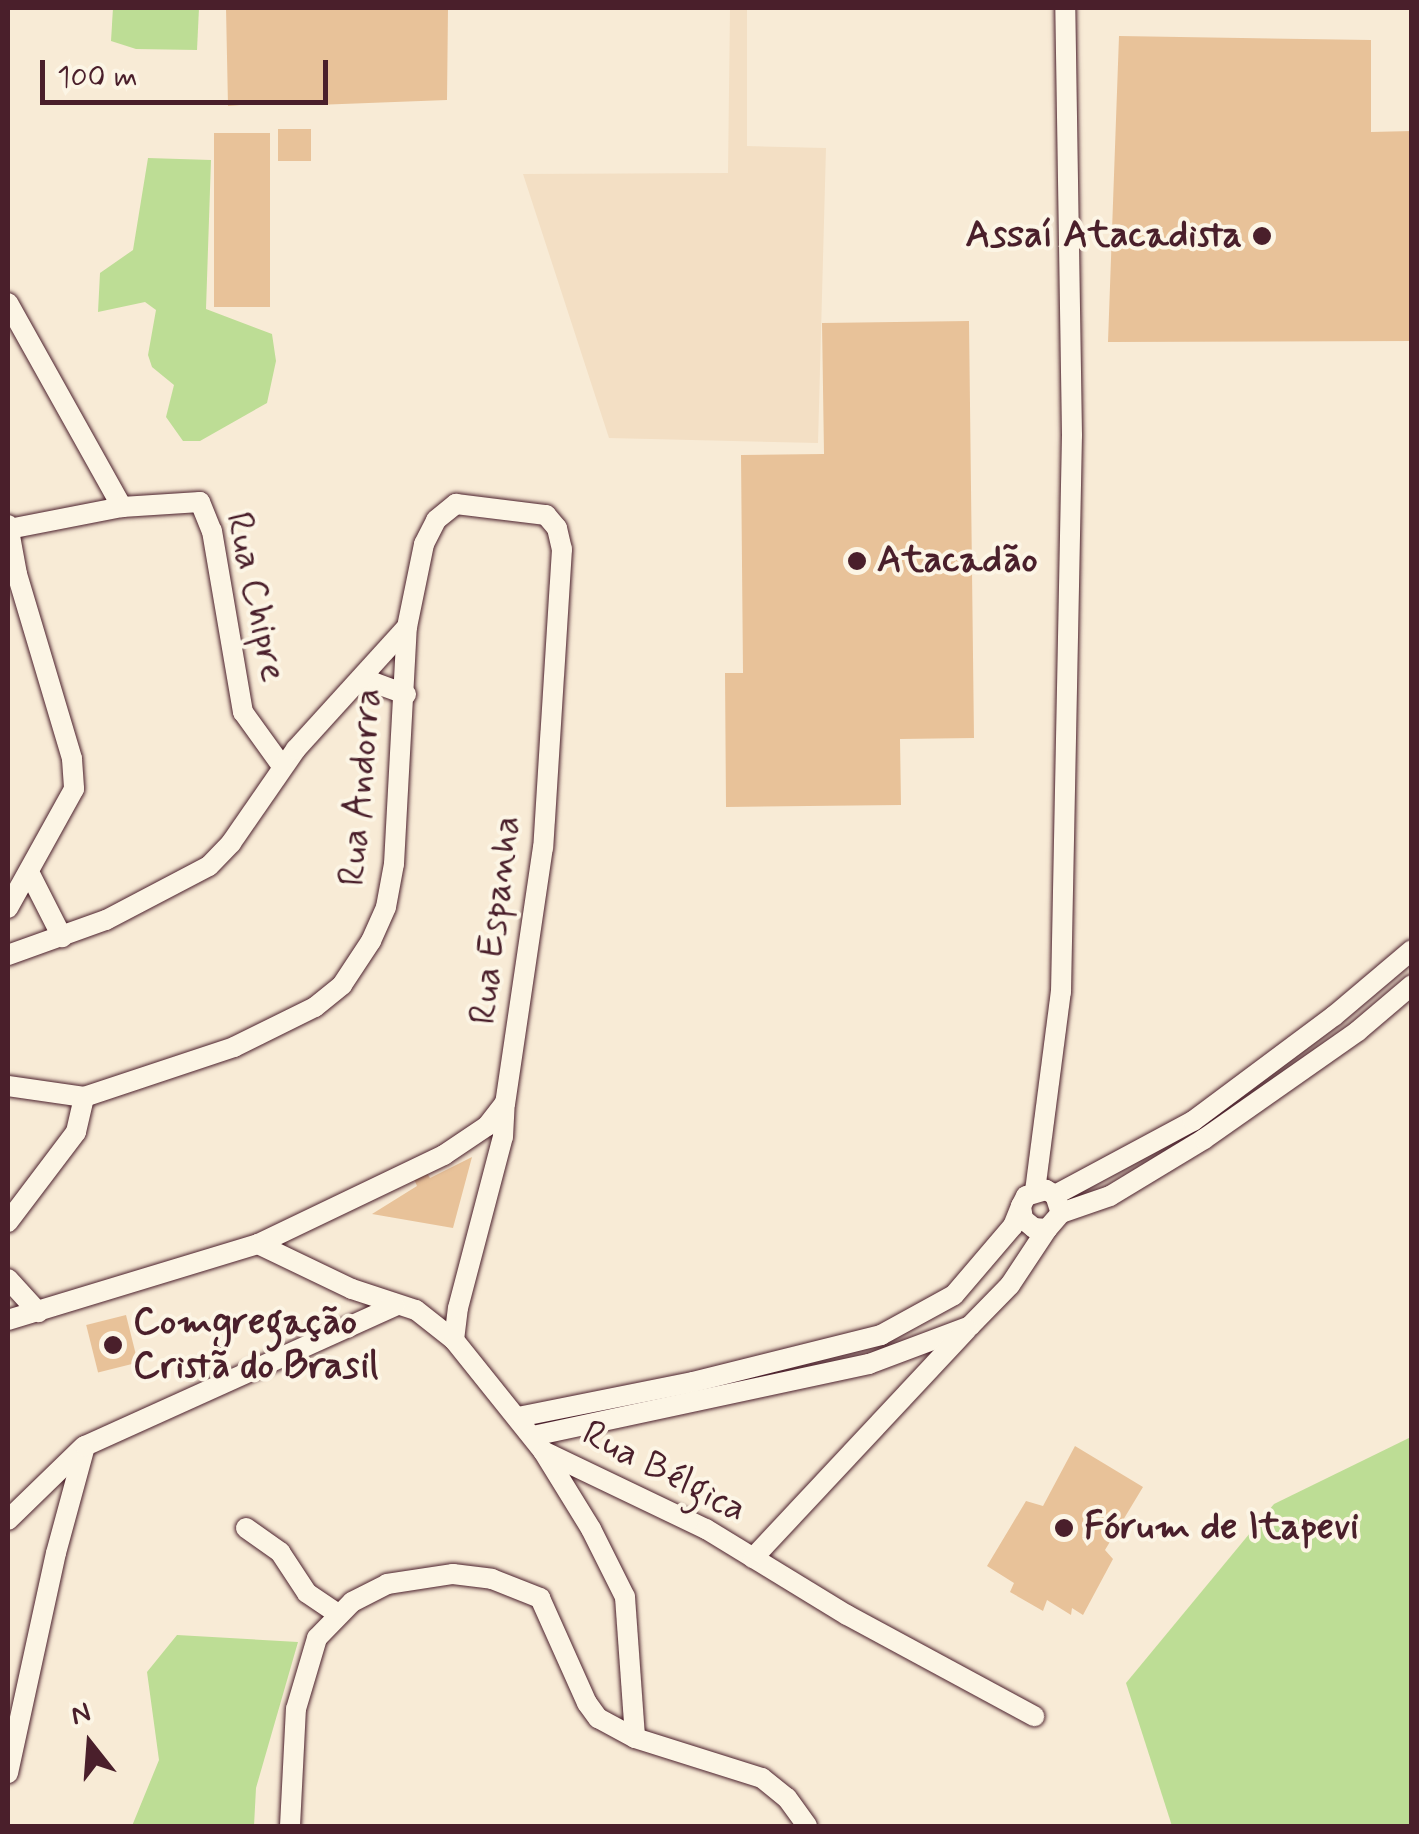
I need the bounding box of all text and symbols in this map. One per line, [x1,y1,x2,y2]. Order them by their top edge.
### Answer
scale bar [45,40,332,102]
text: 100 m [57,58,138,97]
place label: Assaí Atacadista [965,213,1242,259]
marker: Assaí Atacadista [1251,225,1273,247]
street label: Rua Chipre [215,508,295,686]
place label: Atacadão [877,538,1038,584]
marker: Atacadão [846,550,868,572]
street label: Rua Andorra [329,684,393,890]
street label: Rua Espanha [460,812,532,1028]
place label: Comgregação Cristã do Brasil [133,1300,377,1390]
marker: Comgregação Cristã do Brasil [102,1334,124,1356]
street label: Rua Bélgica [574,1411,754,1533]
place label: Fórum de Itapevi [1084,1505,1365,1551]
marker: Fórum de Itapevi [1053,1517,1075,1539]
north arrow [40,1694,140,1794]
text: N [67,1694,95,1735]

